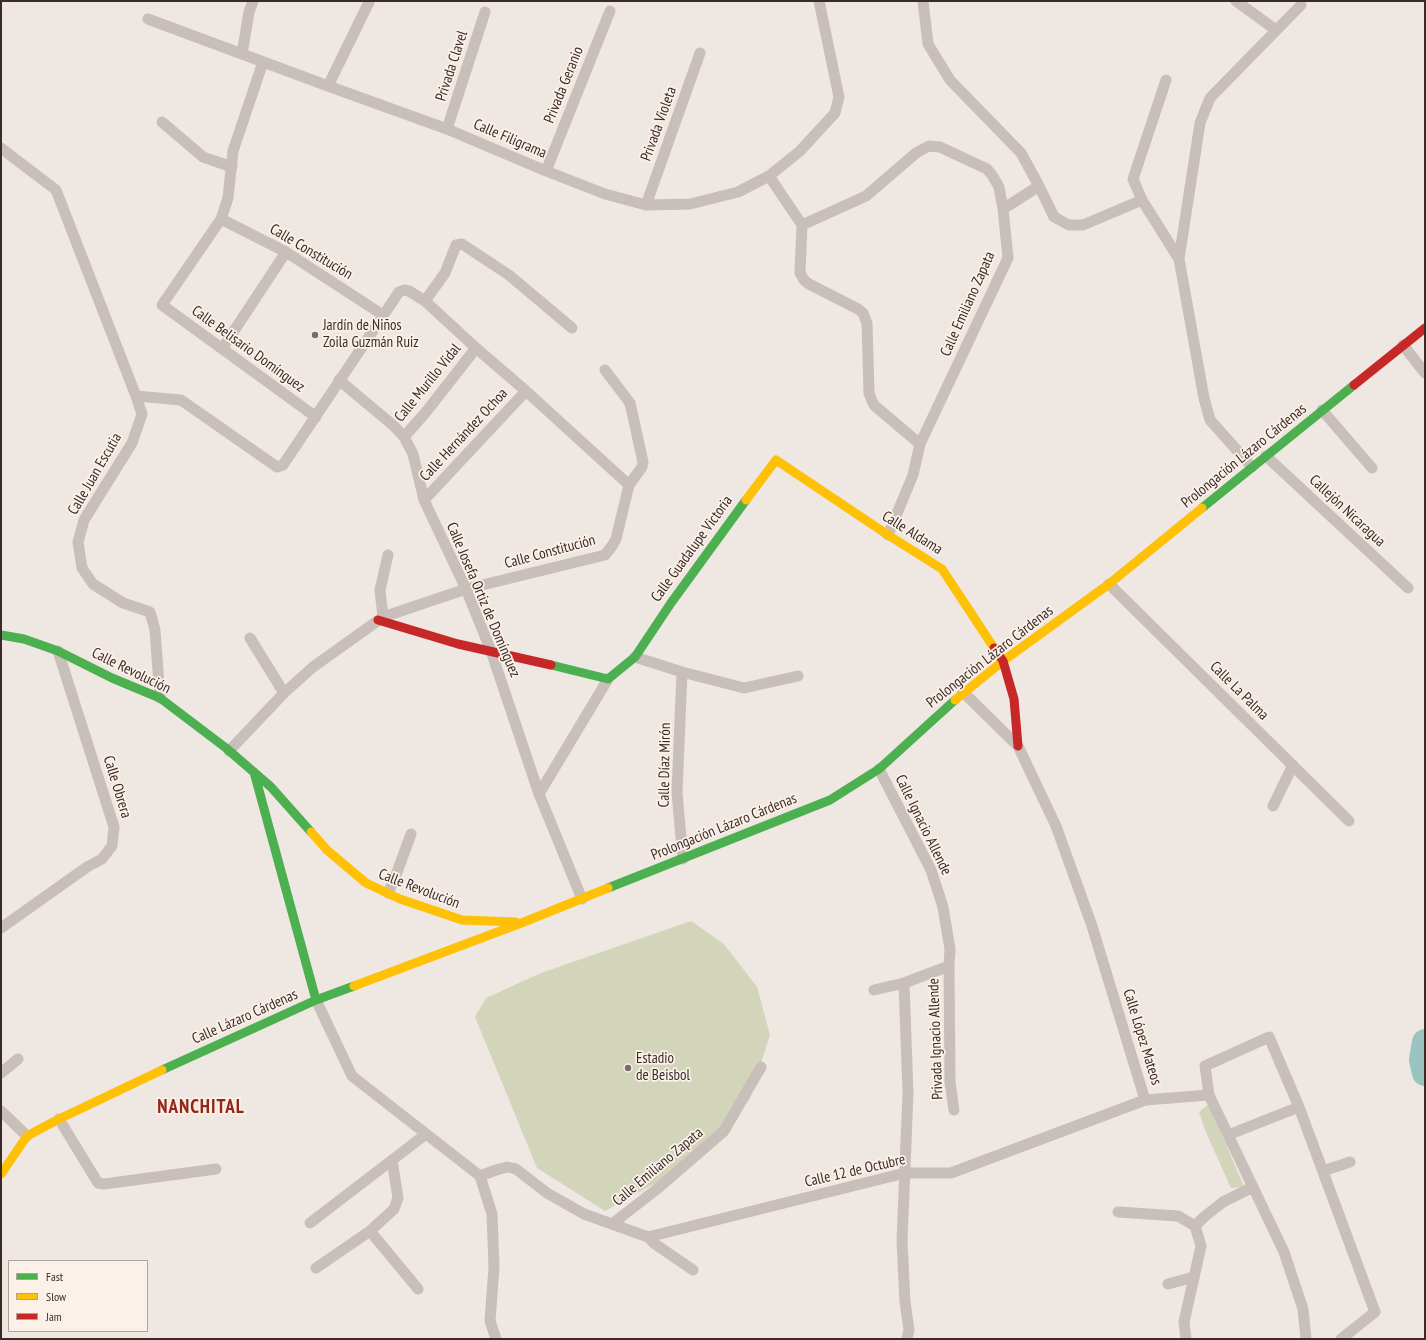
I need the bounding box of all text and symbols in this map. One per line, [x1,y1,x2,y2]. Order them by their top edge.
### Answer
street label: Privada Clavel [432,28,472,104]
street label: Privada Geranio [540,44,588,126]
street label: Privada Violeta [637,84,681,164]
street label: Calle Filigrama [471,116,549,162]
street label: Calle Constitución [266,220,356,284]
street label: Calle Emiliano Zapata [937,249,999,359]
street label: Calle Belisario Domínguez [188,302,308,396]
place label: Jardín de Niños Zoila Guzmán Ruiz [323,317,419,352]
marker: Jardín de Niños Zoila Guzmán Ruiz [310,330,320,340]
street label: Calle Murillo Vidal [391,340,465,426]
street label: Calle Hernández Ochoa [416,385,512,485]
street label: Prolongación Lázaro Cárdenas [1178,400,1310,512]
street label: Calle Juan Escutia [64,430,126,518]
street label: Callejón Nicaragua [1305,471,1389,551]
street label: Calle Guadalupe Victoria [647,492,737,606]
street label: Calle Aldama [878,507,946,559]
street label: Calle Josefa Ortiz de Domínguez [442,520,524,680]
street label: Calle Constitución [503,531,597,573]
street label: Prolongación Lázaro Cárdenas [923,602,1057,712]
street label: Calle Revolución [89,644,173,698]
street label: Calle La Palma [1206,658,1272,724]
street label: Calle Díaz Mirón [655,722,675,808]
street label: Calle Obrera [99,754,135,820]
street label: Calle Ignacio Allende [891,772,955,878]
street label: Prolongación Lázaro Cárdenas [649,790,799,864]
street label: Calle Revolución [376,865,462,913]
street label: Privada Ignacio Allende [925,978,947,1100]
street label: Calle Lázaro Cárdenas [189,986,301,1048]
street label: Calle López Mateos [1119,987,1165,1087]
place label: Estadio de Beisbol [636,1050,690,1085]
marker: Estadio de Beisbol [623,1063,633,1073]
district label: NANCHITAL [157,1097,245,1119]
street label: Calle Emiliano Zapata [609,1124,707,1210]
street label: Calle 12 de Octubre [803,1151,907,1191]
legend [8,1260,148,1332]
text: Fast [46,1269,63,1284]
text: Slow [46,1289,66,1304]
text: Jam [46,1309,62,1324]

